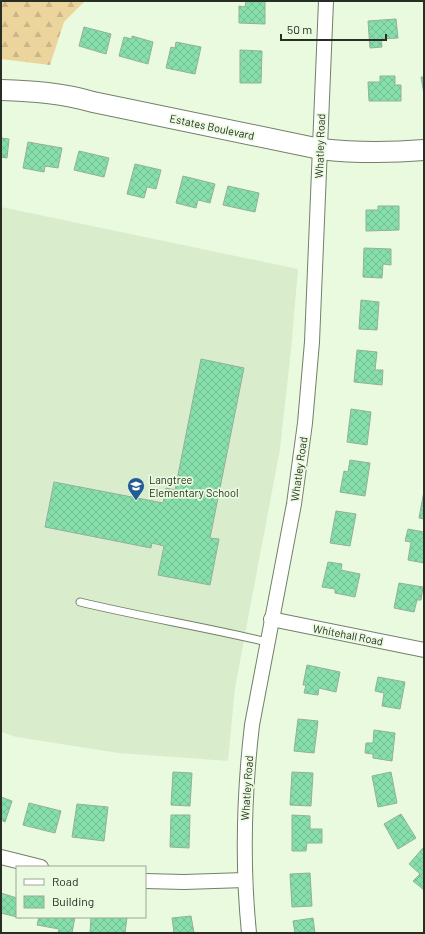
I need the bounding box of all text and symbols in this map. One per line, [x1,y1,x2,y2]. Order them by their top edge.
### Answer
scale bar [281,16,386,42]
text: 50 m [287,22,312,36]
street label: Estates Boulevard [169,111,256,142]
street label: Whatley Road [312,113,327,179]
street label: Whatley Road [288,436,309,502]
place label: Langtree Elementary School [149,473,239,499]
school or university icon: Langtree Elementary School [126,476,146,501]
street label: Whitehall Road [312,621,384,648]
street label: Whatley Road [238,755,255,821]
legend [16,866,146,918]
text: Road [52,874,79,888]
text: Building [52,894,94,908]

